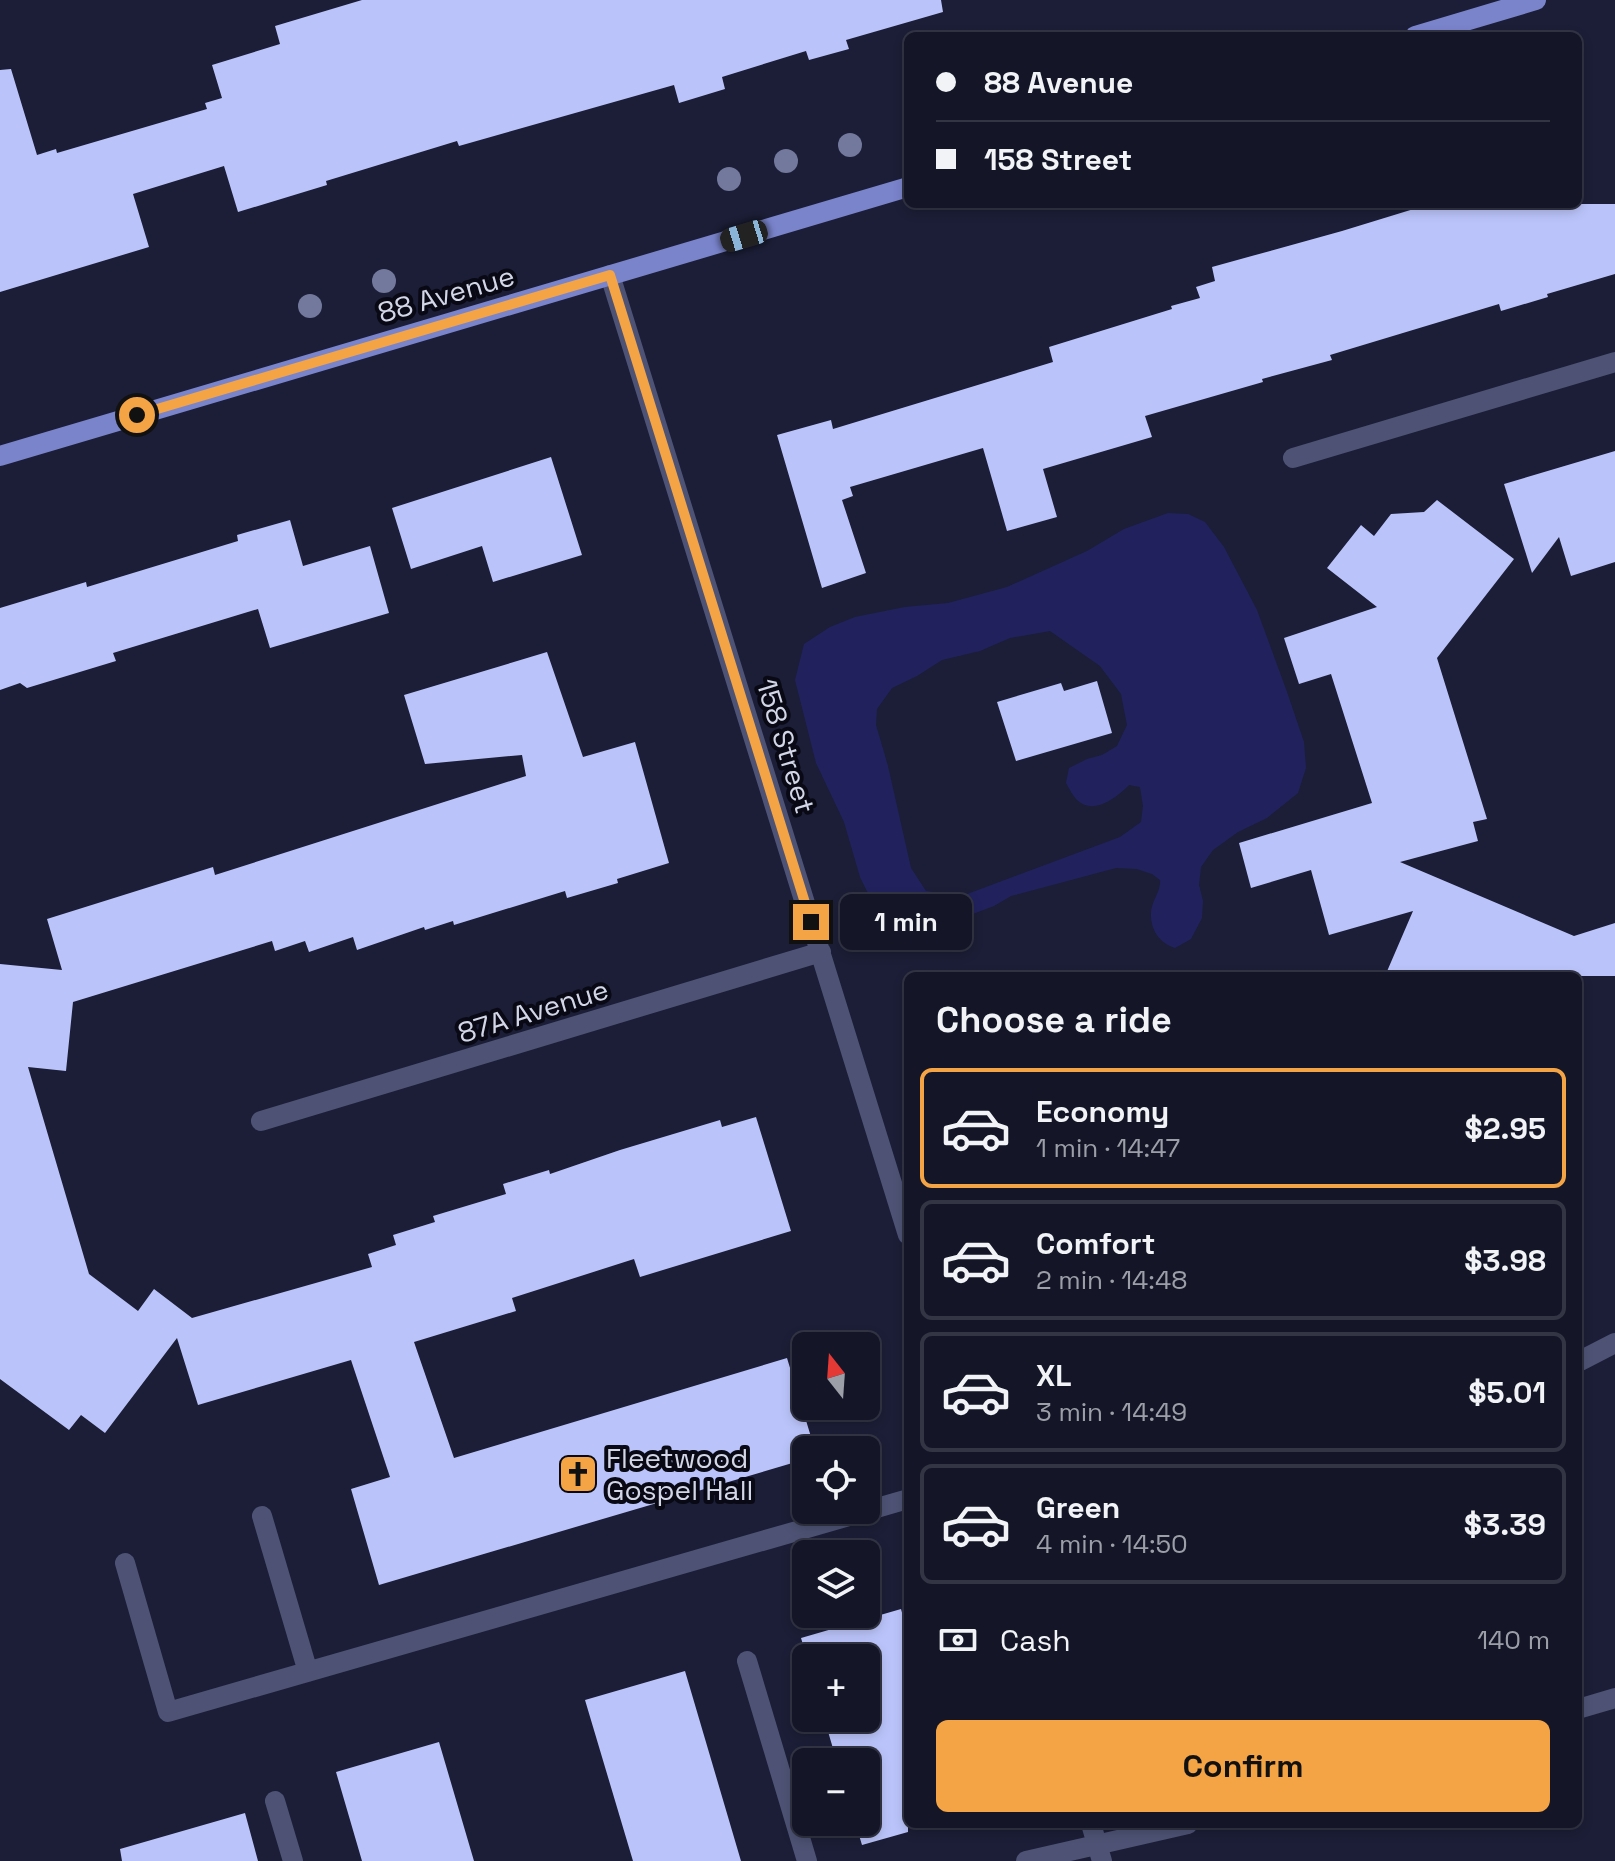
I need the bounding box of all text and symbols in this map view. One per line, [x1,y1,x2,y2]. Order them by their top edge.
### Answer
text: 88 Avenue [984,63,1133,102]
text: 158 Street [984,140,1132,179]
car [718,218,770,254]
street label: 88 Avenue [373,257,519,331]
route start [119,397,155,433]
street label: 158 Street [749,674,823,818]
callout: 1 min [839,894,971,950]
route end [793,904,829,940]
text: 1 min [874,905,938,939]
street label: 87A Avenue [453,971,613,1051]
text: Choose a ride [936,997,1172,1043]
icon: car [940,1092,1012,1164]
text: Economy [1036,1092,1169,1131]
text: $2.95 [1465,1109,1546,1148]
text: 1 min · 14:47 [1036,1131,1180,1165]
icon: car [940,1224,1012,1296]
text: Comfort [1036,1224,1155,1263]
text: $3.98 [1464,1241,1546,1280]
text: 2 min · 14:48 [1036,1263,1187,1297]
north arrow [792,1332,880,1420]
map controls [792,1332,880,1836]
icon: car [940,1356,1012,1428]
text: XL [1036,1356,1072,1395]
text: $5.01 [1468,1373,1546,1412]
text: 3 min · 14:49 [1036,1395,1187,1429]
button: locate [792,1436,880,1524]
place label: Fleetwood Gospel Hall [606,1440,753,1508]
church icon: Fleetwood Gospel Hall [557,1453,599,1495]
icon: car [940,1488,1012,1560]
text: Green [1036,1488,1120,1527]
text: $3.39 [1464,1505,1546,1544]
text: 4 min · 14:50 [1036,1527,1188,1561]
button: layers [792,1540,880,1628]
icon: cash [936,1618,980,1662]
text: Cash [1000,1621,1071,1660]
text: 140 m [1477,1623,1550,1657]
button: + [792,1644,880,1732]
button: Confirm [936,1720,1550,1812]
button: − [792,1748,880,1836]

